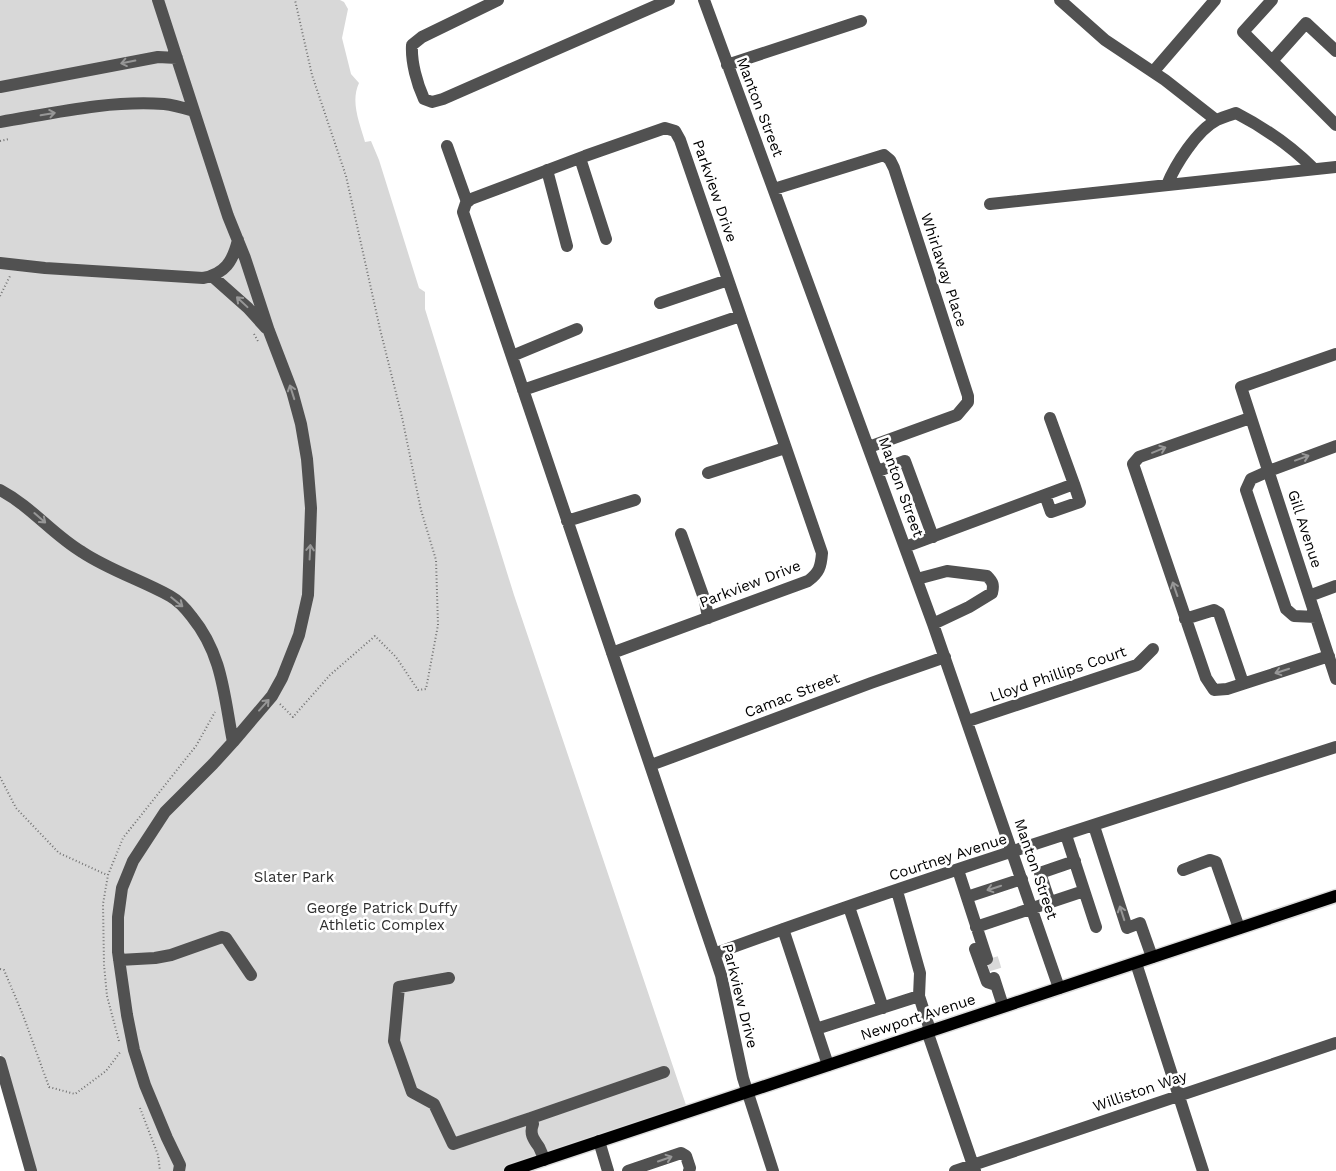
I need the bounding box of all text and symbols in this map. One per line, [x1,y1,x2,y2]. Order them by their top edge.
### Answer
street label: Manton Street [733,55,788,160]
one-way arrow [121,58,137,67]
one-way arrow [40,108,56,118]
street label: Parkview Drive [689,137,741,245]
street label: Whirlaway Place [917,211,971,329]
one-way arrow [235,297,248,308]
one-way arrow [286,384,296,400]
street label: Manton Street [875,434,928,540]
one-way arrow [1151,444,1166,454]
one-way arrow [1294,453,1310,462]
street label: Gill Avenue [1284,488,1326,570]
one-way arrow [33,512,46,523]
one-way arrow [306,544,315,560]
street label: Parkview Drive [697,556,803,612]
one-way arrow [1170,582,1179,598]
one-way arrow [170,597,183,608]
street label: Lloyd Phillips Court [987,642,1129,706]
one-way arrow [1274,666,1290,676]
street label: Camac Street [742,668,843,721]
one-way arrow [259,698,270,711]
street label: Manton Street [1010,816,1062,922]
street label: Courtney Avenue [887,829,1009,885]
park label: Slater Park [254,868,335,886]
one-way arrow [987,884,1003,893]
park label: George Patrick Duffy Athletic Complex [306,899,458,934]
one-way arrow [1116,905,1126,921]
street label: Parkview Drive [718,942,762,1050]
street label: Newport Avenue [858,990,978,1044]
street label: Williston Way [1091,1066,1190,1116]
one-way arrow [657,1153,673,1163]

